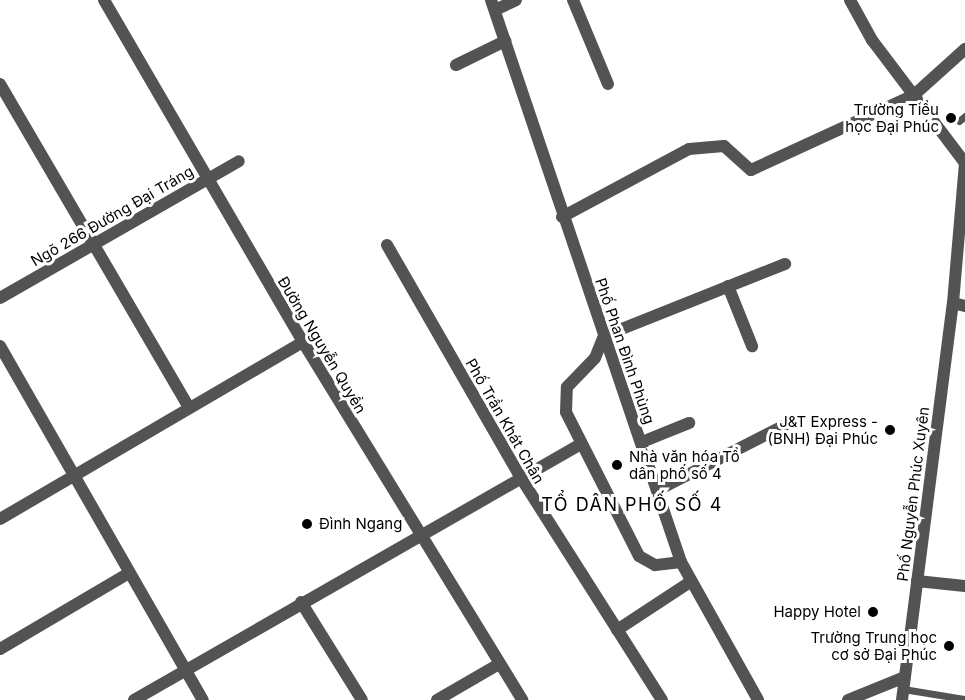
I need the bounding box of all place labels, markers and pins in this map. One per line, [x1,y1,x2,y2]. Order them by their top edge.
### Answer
place label: Trường Tiểu học Đại Phúc [845,100,939,135]
marker: Trường Tiểu học Đại Phúc [944,111,958,125]
place label: J&T Express - (BNH) Đại Phúc [768,412,878,447]
marker: J&T Express - (BNH) Đại Phúc [883,423,897,437]
place label: Nhà văn hóa Tổ dân phố số 4 [629,447,740,482]
marker: Nhà văn hóa Tổ dân phố số 4 [610,458,624,472]
place label: Đình Ngang [319,515,402,533]
marker: Đình Ngang [300,517,314,531]
place label: Happy Hotel [773,603,861,621]
marker: Happy Hotel [866,605,880,619]
place label: Trường Trung học cơ sở Đại Phúc [810,628,937,663]
marker: Trường Trung học cơ sở Đại Phúc [942,639,956,653]

